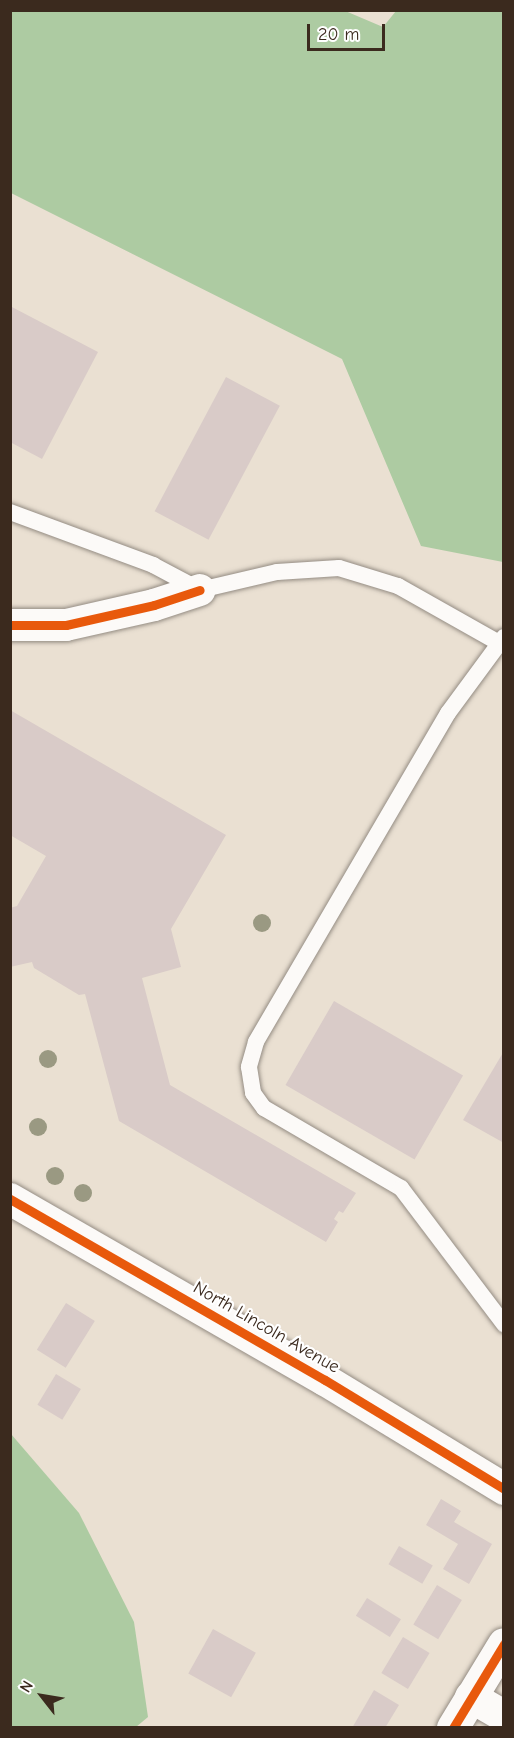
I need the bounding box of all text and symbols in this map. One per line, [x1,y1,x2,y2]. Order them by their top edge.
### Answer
scale bar [310,12,388,50]
text: 20 m [318,24,359,45]
street label: North Lincoln Avenue [189,1277,343,1379]
north arrow [12,1666,72,1726]
text: N [16,1678,37,1696]

